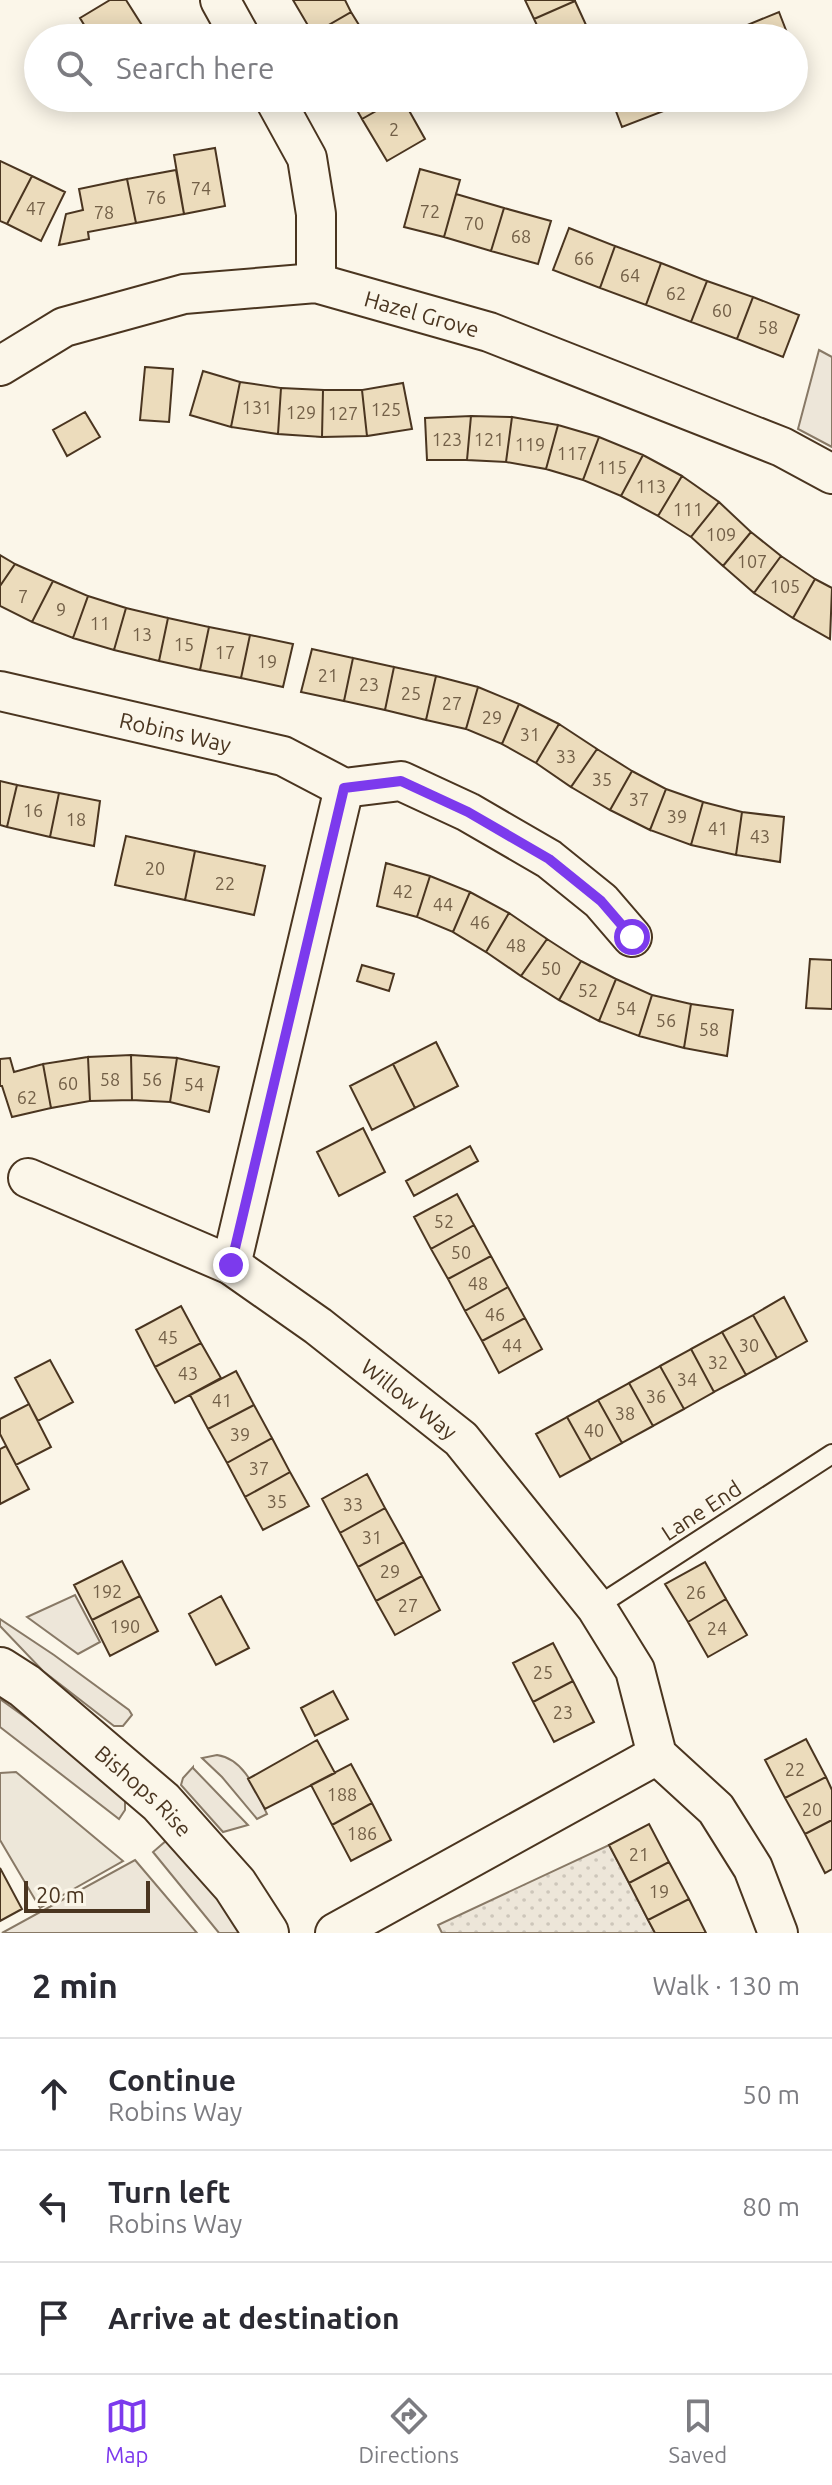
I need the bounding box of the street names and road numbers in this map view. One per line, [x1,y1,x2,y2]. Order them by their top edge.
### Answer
street label: Hazel Grove [362,285,482,341]
street label: Robins Way [117,706,234,756]
street label: Willow Way [357,1353,463,1444]
street label: Lane End [656,1475,746,1545]
street label: Bishops Rise [91,1739,198,1841]

